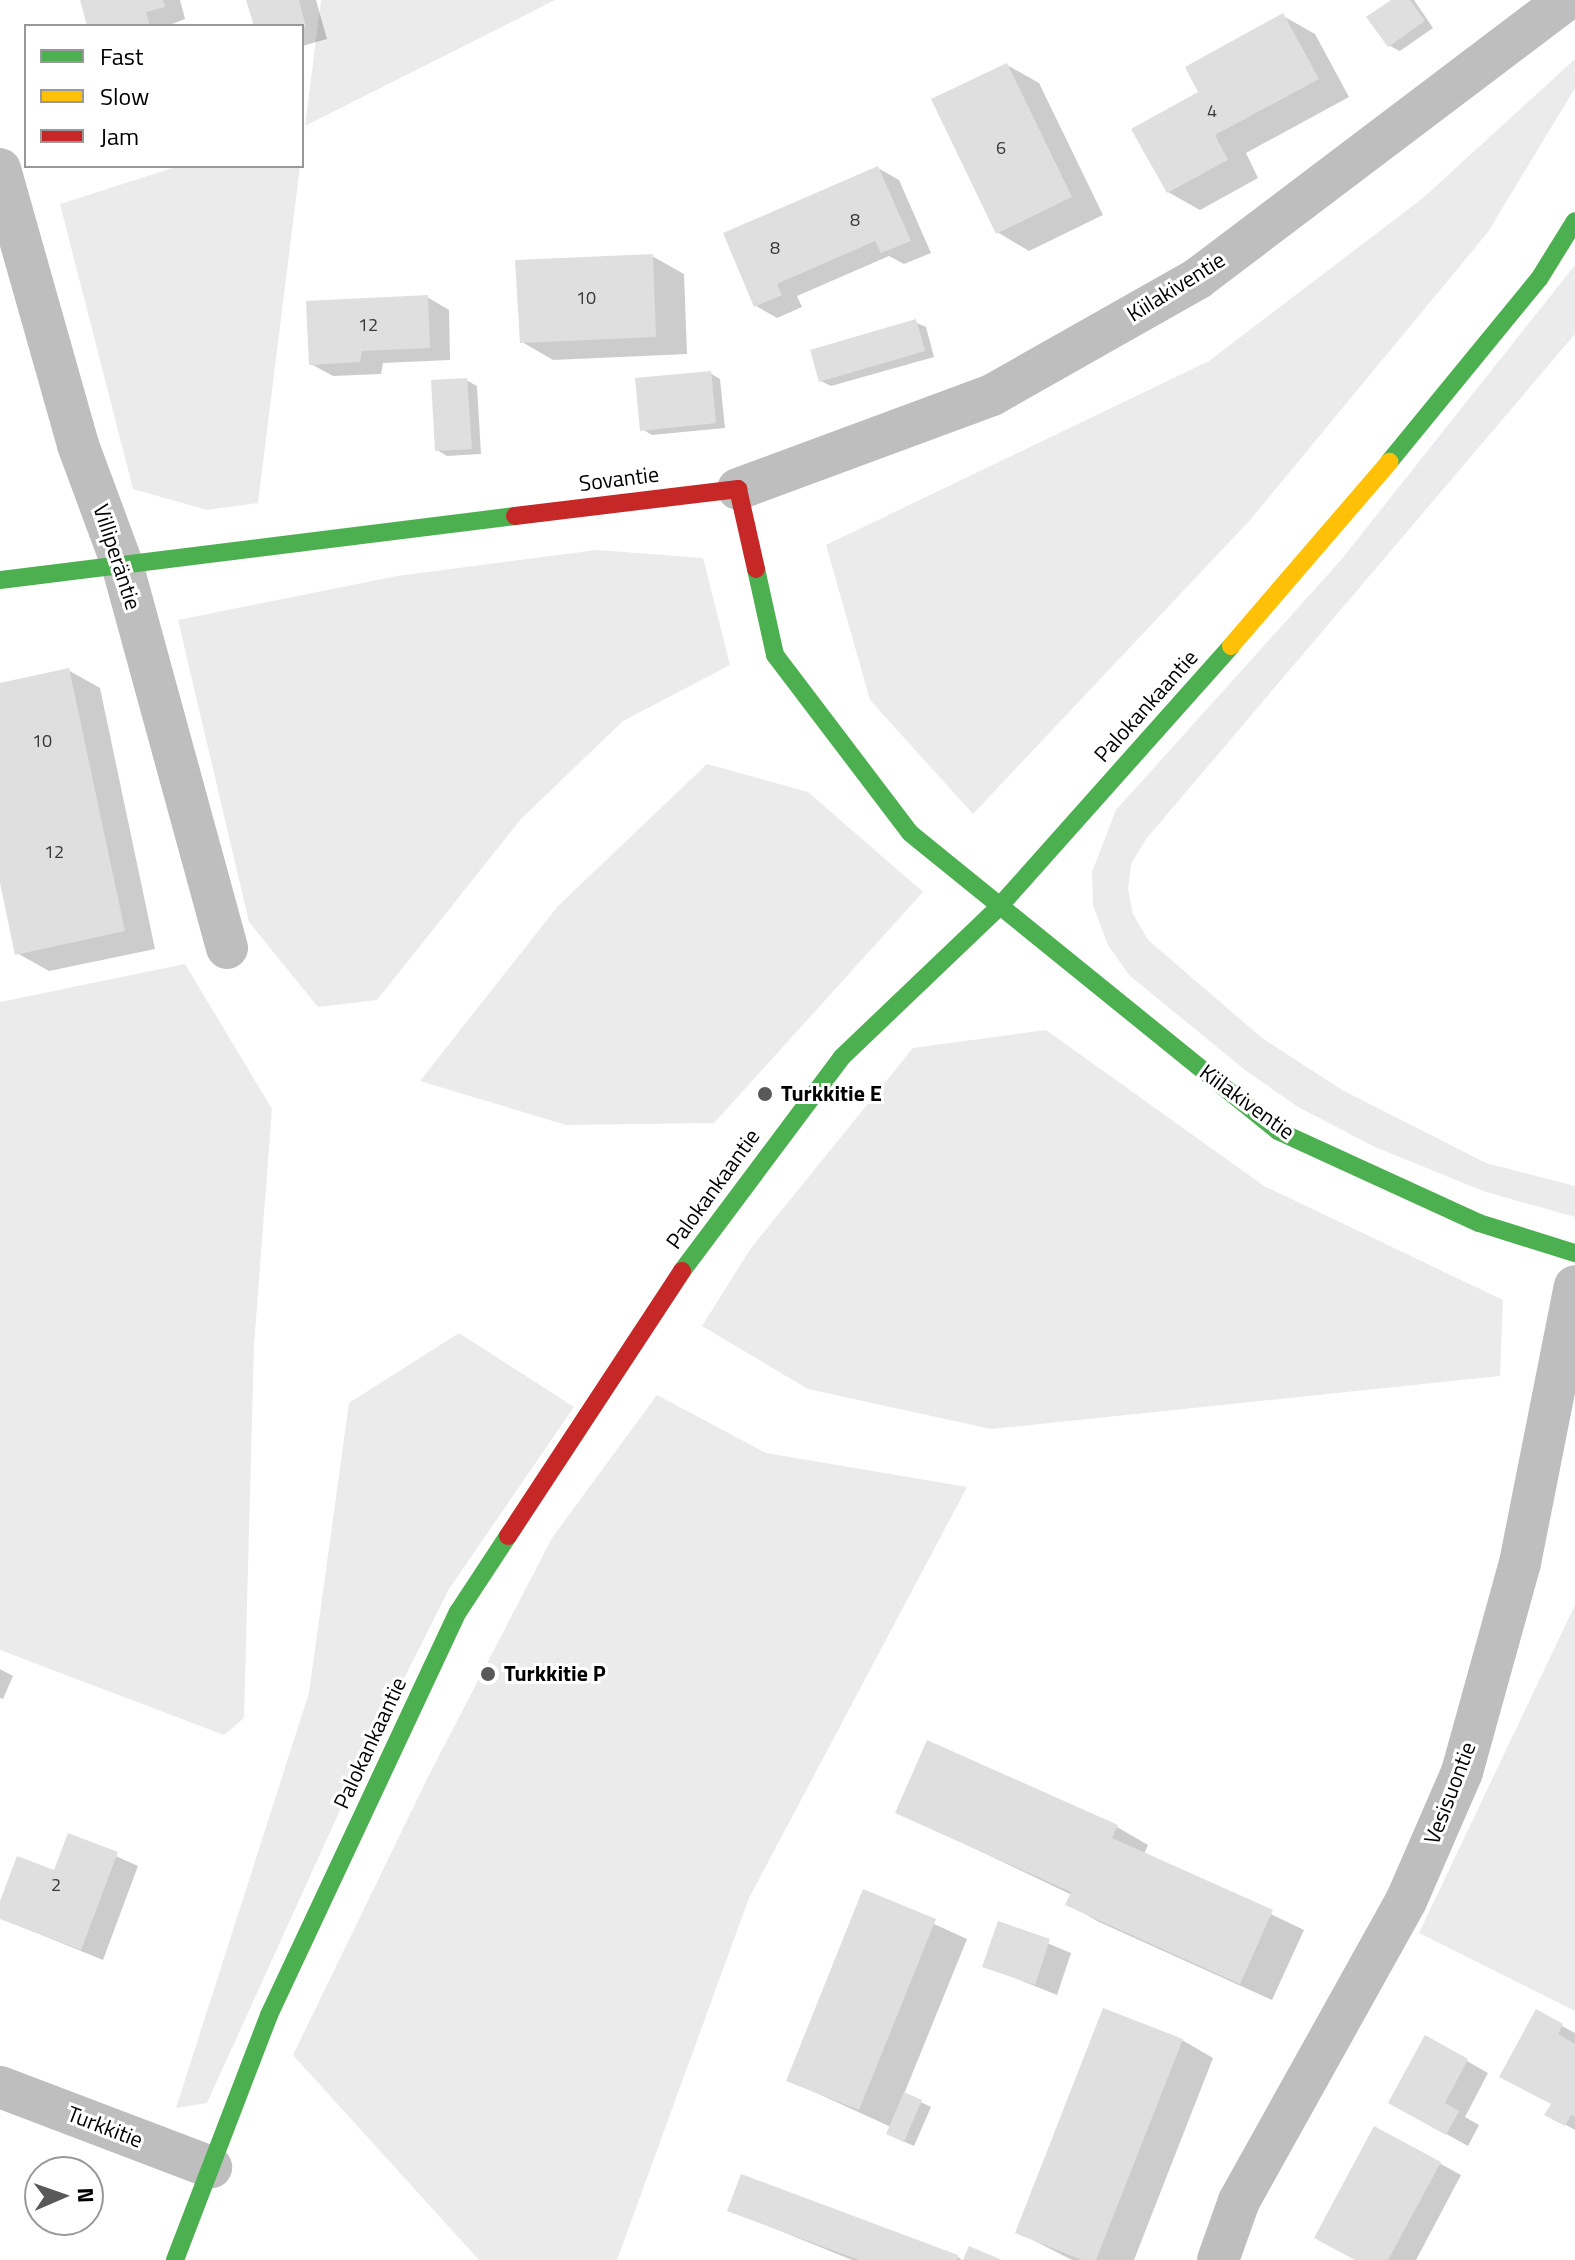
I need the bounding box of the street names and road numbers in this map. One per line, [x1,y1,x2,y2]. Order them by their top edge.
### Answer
street label: Kiilakiventie [1122,247,1230,327]
street label: Sovantie [578,461,660,497]
street label: Villiperäntie [88,501,146,613]
street label: Palokankaantie [1089,644,1203,768]
street label: Kiilakiventie [1195,1059,1299,1145]
street label: Palokankaantie [661,1124,765,1254]
street label: Palokankaantie [328,1673,412,1813]
street label: Vesisuontie [1418,1738,1482,1848]
street label: Turkkitie [64,2101,146,2153]

